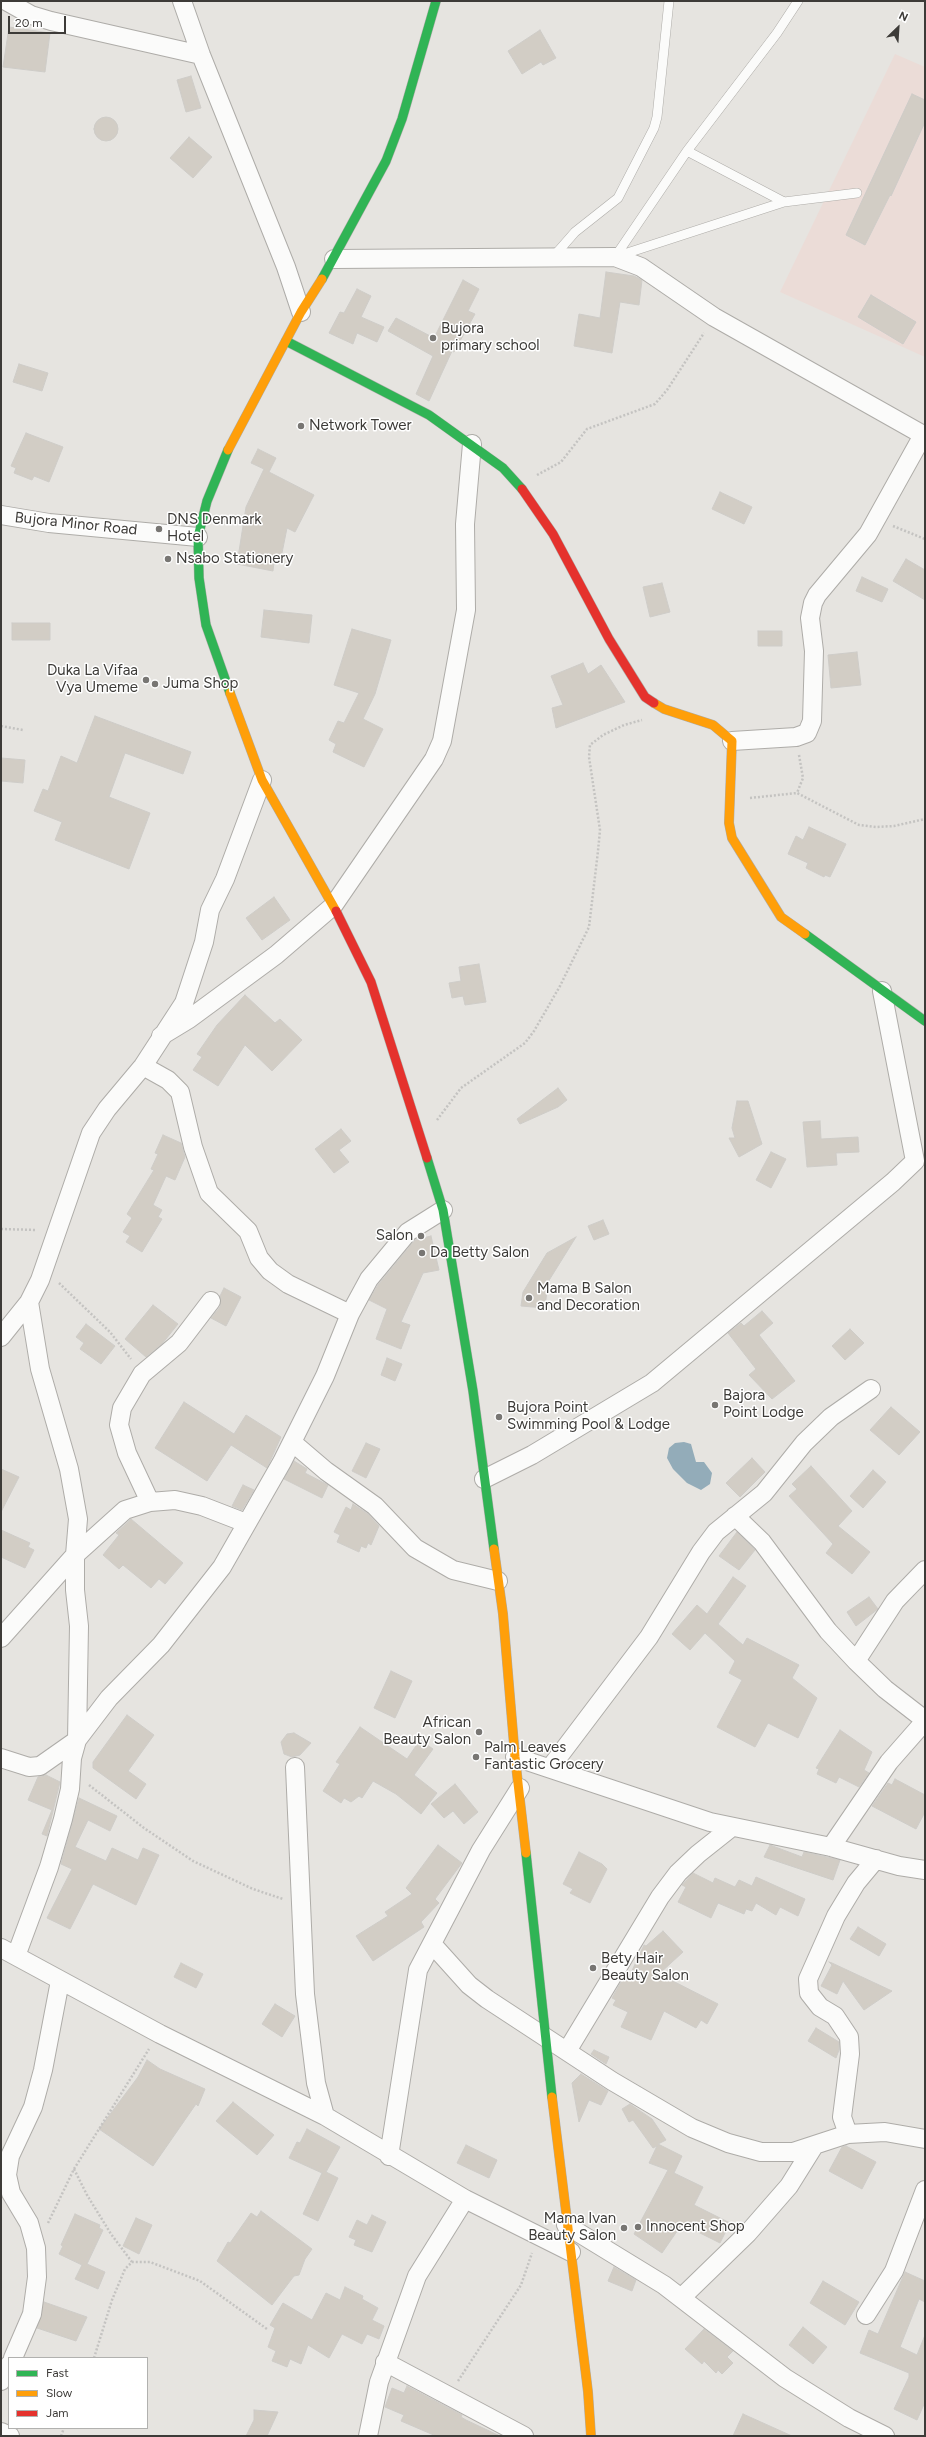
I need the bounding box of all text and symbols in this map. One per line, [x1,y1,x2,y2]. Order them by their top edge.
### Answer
scale bar [10,8,68,34]
north arrow [878,8,918,48]
text: N [897,9,910,24]
text: 20 m [15,16,43,30]
place label: Bujora primary school [441,320,540,355]
marker: Bujora primary school [428,333,438,343]
place label: Network Tower [309,417,412,435]
marker: Network Tower [296,421,306,431]
street label: Bujora Minor Road [14,509,138,539]
place label: DNS Denmark Hotel [167,511,261,546]
marker: DNS Denmark Hotel [154,524,164,534]
place label: Nsabo Stationery [176,550,293,568]
marker: Nsabo Stationery [163,554,173,564]
place label: Duka La Vifaa Vya Umeme [47,662,138,697]
marker: Duka La Vifaa Vya Umeme [141,675,151,685]
place label: Juma Shop [163,675,238,693]
marker: Juma Shop [150,679,160,689]
place label: Salon [376,1227,413,1245]
marker: Salon [416,1231,426,1241]
place label: Da Betty Salon [430,1244,529,1262]
marker: Da Betty Salon [417,1248,427,1258]
place label: Mama B Salon and Decoration [537,1280,640,1315]
marker: Mama B Salon and Decoration [524,1293,534,1303]
place label: Bajora Point Lodge [723,1387,804,1422]
place label: Bujora Point Swimming Pool & Lodge [507,1399,670,1434]
marker: Bajora Point Lodge [710,1400,720,1410]
marker: Bujora Point Swimming Pool & Lodge [494,1412,504,1422]
place label: African Beauty Salon [383,1714,471,1749]
marker: African Beauty Salon [474,1727,484,1737]
place label: Palm Leaves Fantastic Grocery [484,1739,604,1774]
marker: Palm Leaves Fantastic Grocery [471,1752,481,1762]
place label: Bety Hair Beauty Salon [601,1950,689,1985]
marker: Bety Hair Beauty Salon [588,1963,598,1973]
place label: Mama Ivan Beauty Salon [528,2210,616,2245]
place label: Innocent Shop [646,2218,745,2236]
marker: Innocent Shop [633,2222,643,2232]
marker: Mama Ivan Beauty Salon [619,2223,629,2233]
legend [8,2357,148,2429]
text: Fast [46,2366,69,2380]
text: Slow [46,2386,72,2400]
text: Jam [46,2406,69,2420]

